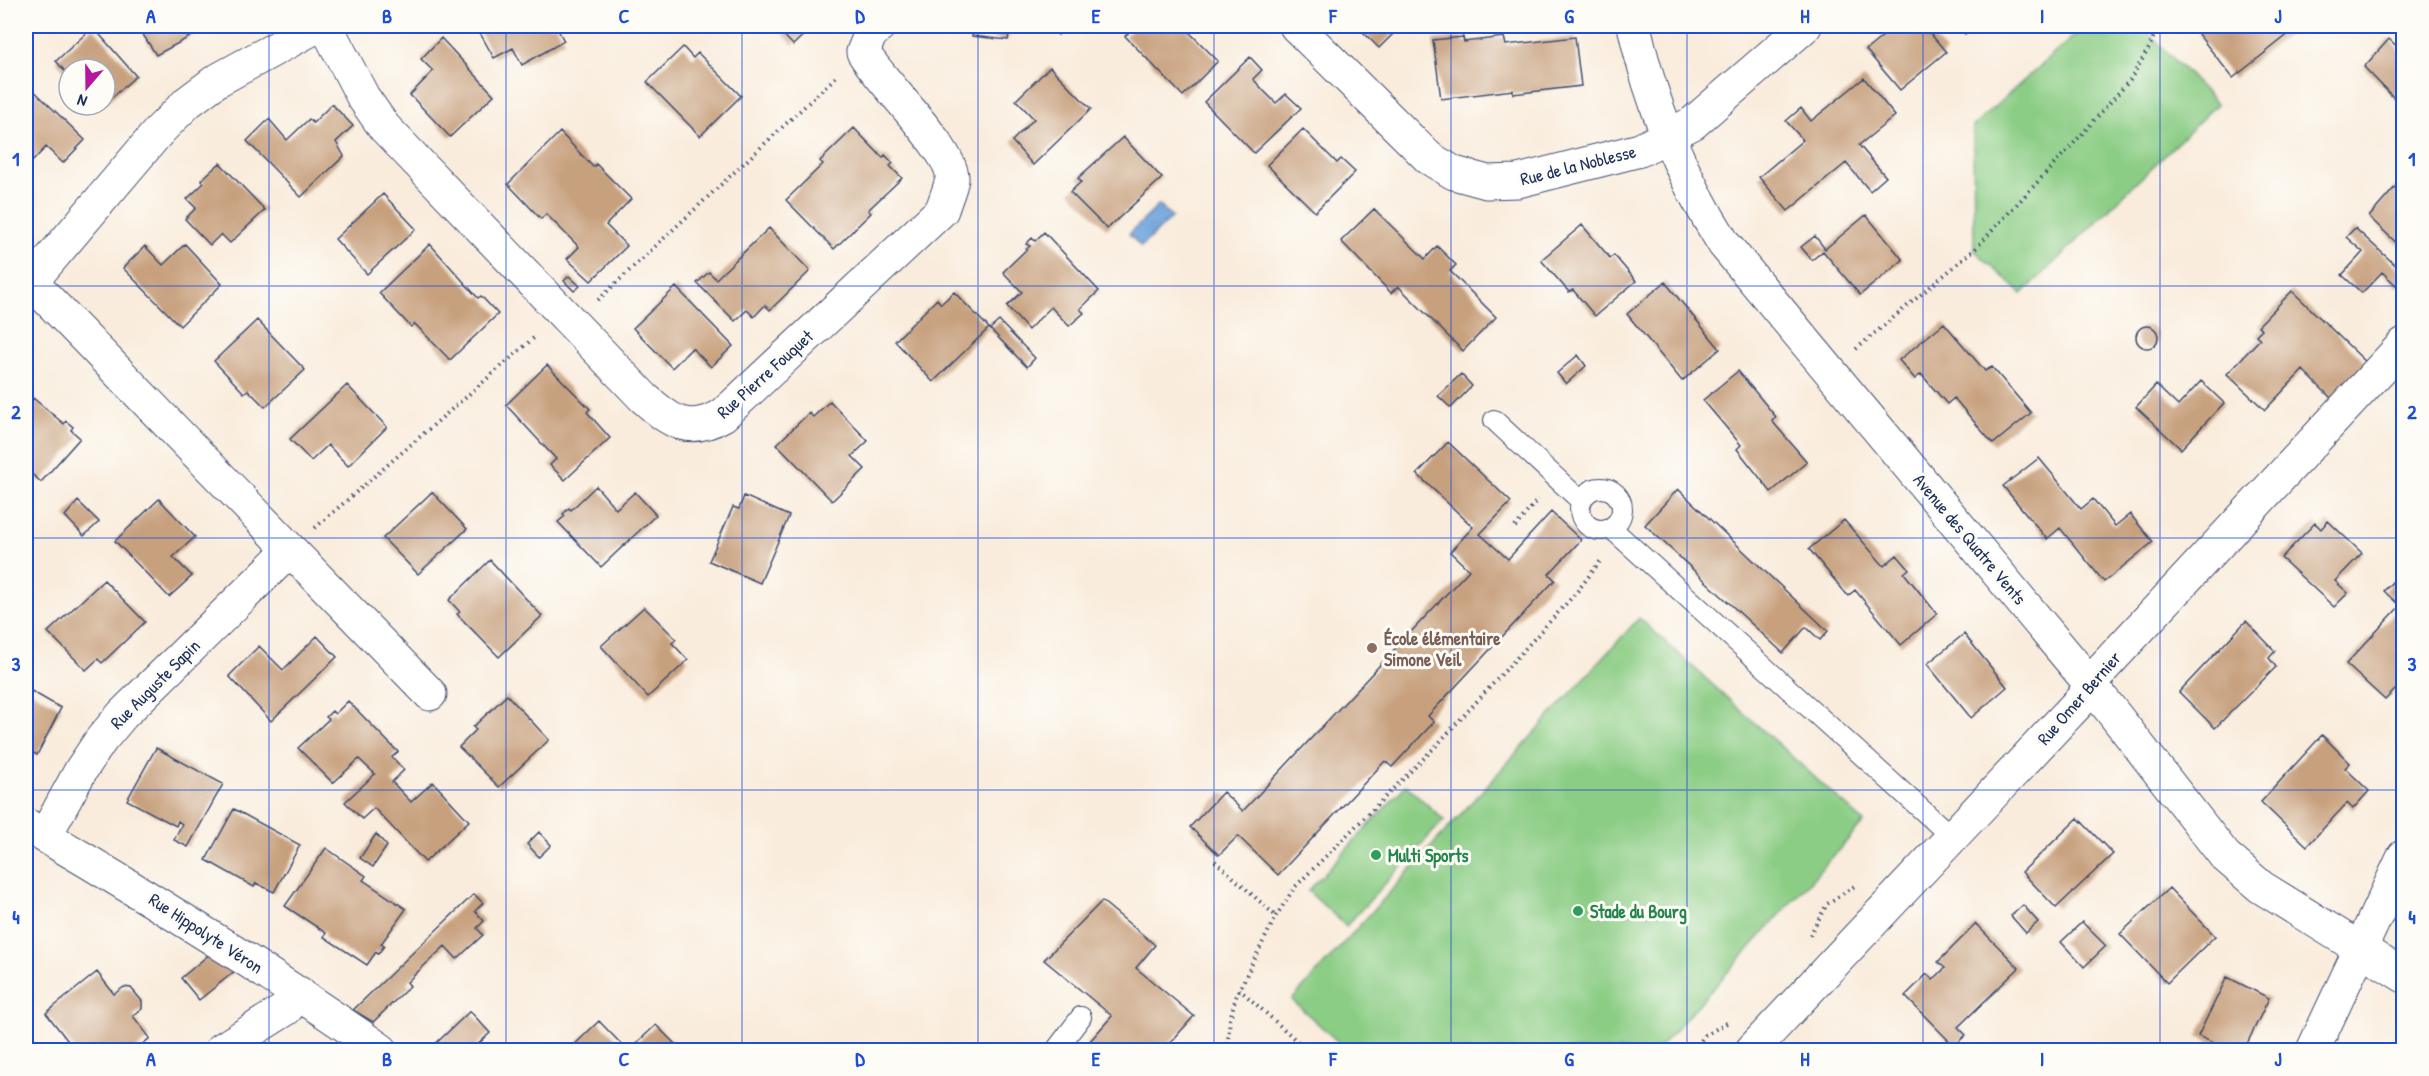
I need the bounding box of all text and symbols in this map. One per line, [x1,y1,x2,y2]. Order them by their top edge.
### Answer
text: A [146,2,156,29]
text: B [382,2,392,29]
text: C [619,2,630,29]
text: D [855,2,865,29]
text: E [1092,2,1101,29]
text: F [1328,2,1338,29]
text: G [1564,2,1574,29]
text: H [1800,2,1810,29]
text: I [2040,2,2044,29]
text: J [2274,2,2282,29]
north arrow [57,57,117,117]
text: N [74,89,90,113]
street label: Rue de la Noblesse [1518,139,1638,191]
text: 1 [12,145,20,172]
text: 1 [2408,145,2416,172]
street label: Rue Pierre Fouquet [711,323,819,424]
text: 2 [11,398,21,425]
text: 2 [2407,398,2417,425]
street label: Avenue des Quatre Vents [1908,468,2032,610]
place label: École élémentaire Simone Veil [1384,626,1501,672]
street label: Rue Auguste Sapin [105,634,205,734]
marker: École élémentaire Simone Veil [1365,641,1379,655]
street label: Rue Omer Bernier [2031,646,2127,750]
text: 3 [12,650,21,677]
text: 3 [2408,650,2417,677]
place label: Multi Sports [1388,843,1468,869]
marker: Multi Sports [1369,848,1383,862]
street label: Rue Hippolyte Véron [144,887,268,979]
place label: Stade du Bourg [1590,899,1687,925]
text: 4 [12,903,20,930]
text: 4 [2408,903,2416,930]
marker: Stade du Bourg [1571,904,1585,918]
text: A [146,1045,156,1072]
text: B [382,1045,392,1072]
text: C [619,1045,630,1072]
text: D [855,1045,865,1072]
text: E [1092,1045,1101,1072]
text: F [1328,1045,1338,1072]
text: G [1564,1045,1574,1072]
text: H [1800,1045,1810,1072]
text: I [2040,1045,2044,1072]
text: J [2274,1045,2282,1072]

